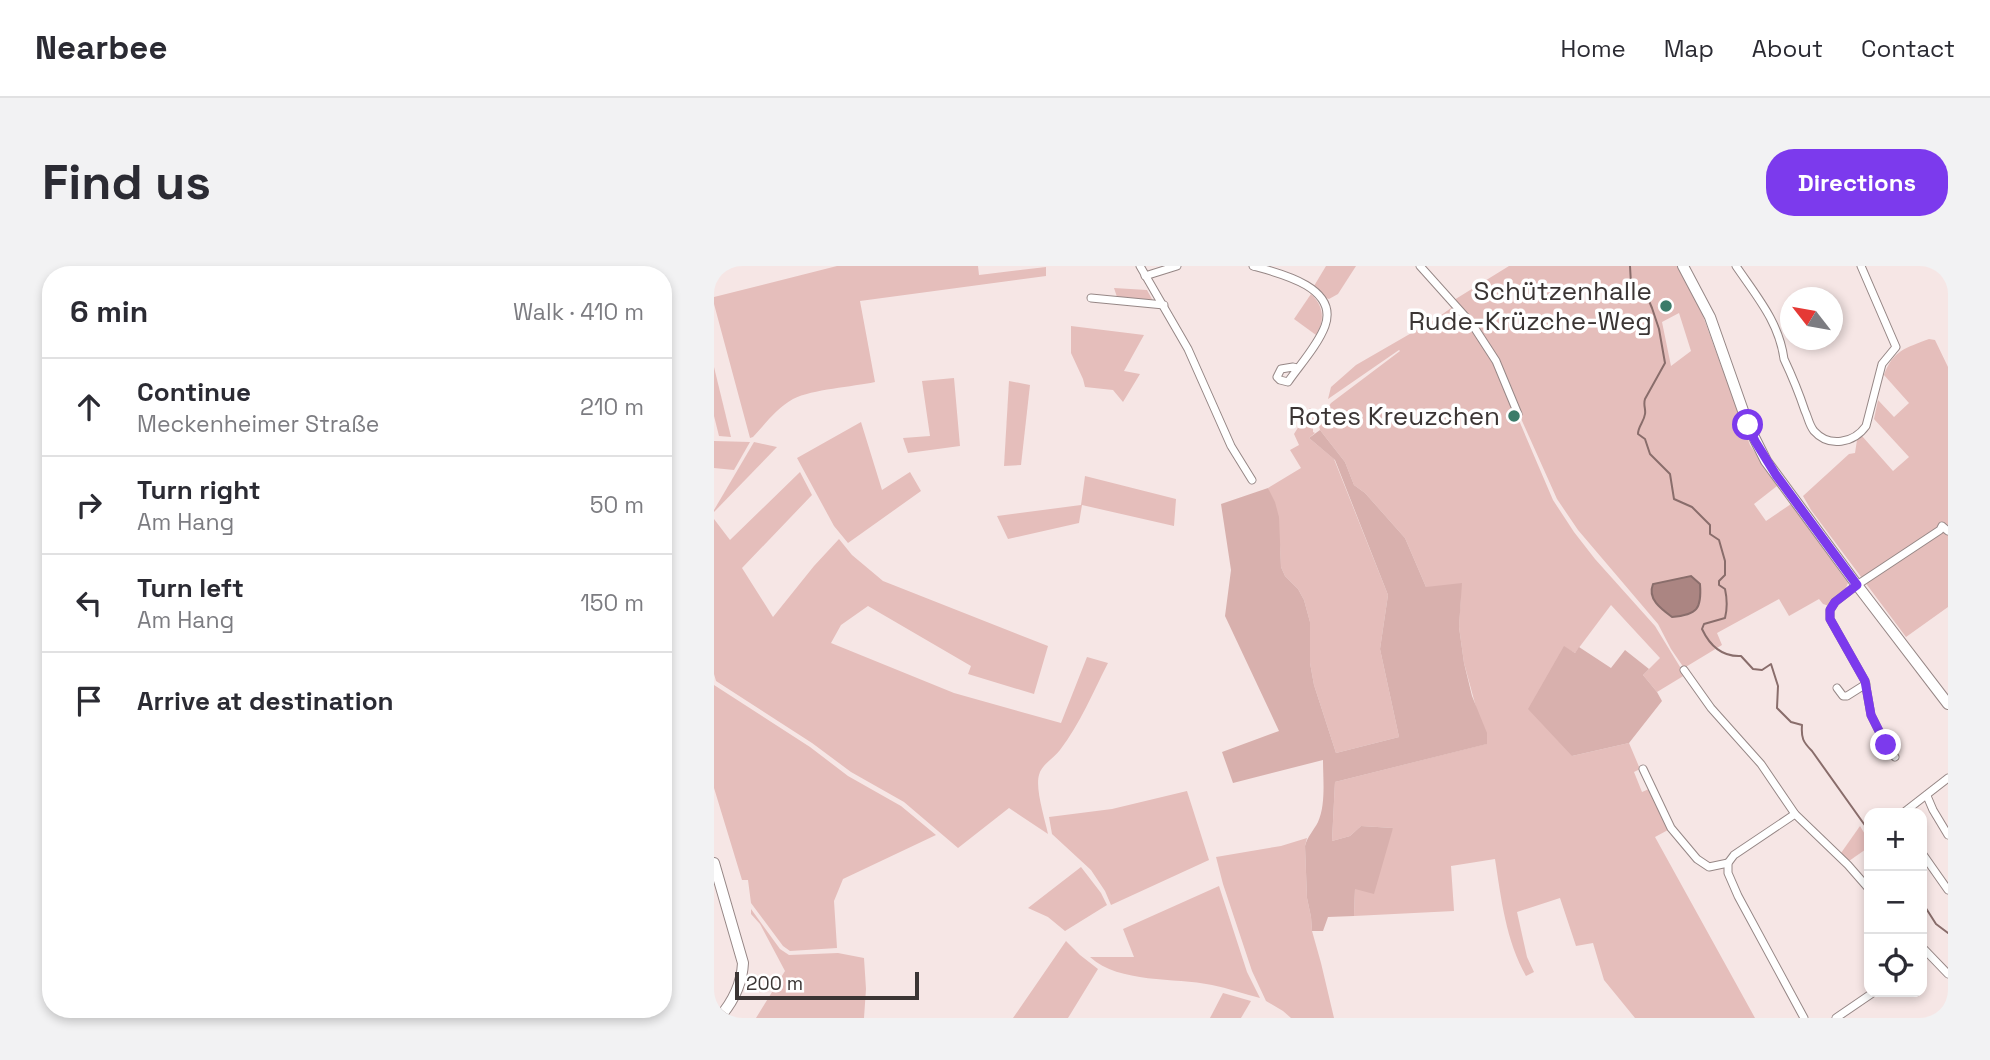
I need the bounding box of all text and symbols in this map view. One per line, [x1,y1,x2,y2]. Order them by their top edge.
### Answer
text: Nearbee [35,27,167,69]
text: Home [1560,33,1626,64]
text: Map [1664,33,1714,64]
text: About [1752,33,1823,64]
text: Contact [1861,33,1955,64]
button: Directions [1766,149,1948,216]
text: Find us [42,151,211,213]
place label: Schützenhalle Rude-Krüzche-Weg [1408,274,1652,338]
north arrow [1780,287,1843,350]
text: 6 min [70,292,148,331]
text: Walk · 410 m [513,297,644,327]
marker: Schützenhalle Rude-Krüzche-Weg [1658,298,1674,314]
text: Continue [137,375,251,409]
icon: ahead [70,388,108,426]
text: 210 m [580,392,644,422]
place label: Rotes Kreuzchen [1288,399,1500,433]
marker: Rotes Kreuzchen [1506,408,1522,424]
text: Meckenheimer Straße [137,409,379,439]
route start [1732,409,1763,440]
text: Turn right [137,473,261,507]
icon: right [70,486,108,524]
text: 50 m [590,490,644,520]
text: Am Hang [137,507,234,537]
text: Turn left [137,571,244,605]
icon: left [70,584,108,622]
text: 150 m [580,588,644,618]
text: Am Hang [137,605,234,635]
icon: arrive [70,682,108,720]
text: Arrive at destination [137,684,394,718]
route end [1870,729,1901,760]
map controls [1864,808,1927,997]
button: + [1864,808,1927,871]
button: − [1864,871,1927,934]
button: locate [1864,934,1927,997]
scale bar [735,969,919,1001]
text: 200 m [746,971,803,996]

